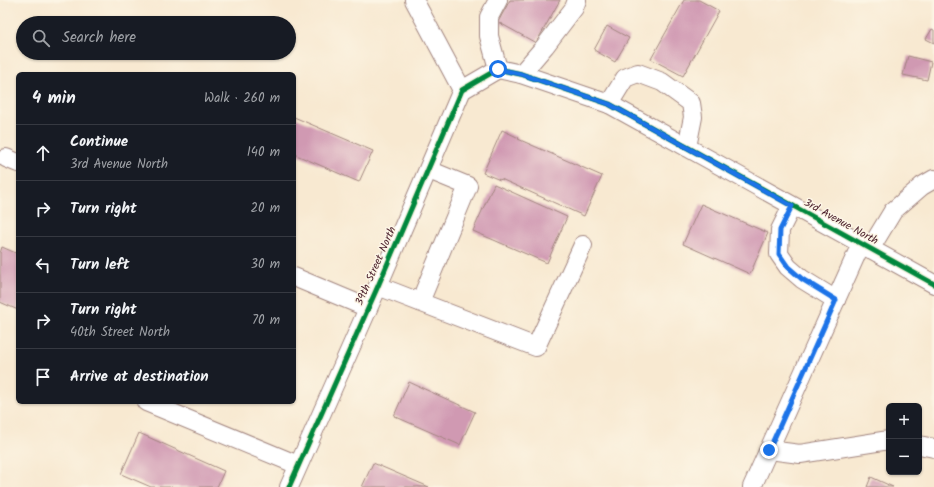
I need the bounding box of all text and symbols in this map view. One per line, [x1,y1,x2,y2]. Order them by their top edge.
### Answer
search box [16,16,296,60]
text: Search here [62,26,136,50]
icon: search [30,27,52,49]
route start [489,60,507,78]
text: 4 min [32,85,76,112]
text: Walk · 260 m [204,88,280,109]
text: Continue [70,130,128,154]
icon: ahead [32,142,54,164]
text: 140 m [247,142,280,163]
text: 3rd Avenue North [70,154,168,175]
street label: 3rd Avenue North [800,194,882,250]
text: Turn right [70,197,137,221]
icon: right [32,198,54,220]
text: 20 m [250,198,280,219]
street label: 39th Street North [351,224,401,308]
text: Turn left [70,253,130,277]
icon: left [32,254,54,276]
text: 30 m [251,254,280,275]
text: Turn right [70,298,137,322]
icon: right [32,310,54,332]
text: 70 m [252,310,280,331]
text: 40th Street North [70,322,170,343]
text: Arrive at destination [70,365,209,389]
icon: arrive [32,366,54,388]
map controls [886,403,922,475]
button: + [886,403,922,439]
button: − [886,439,922,475]
route end [760,441,778,459]

